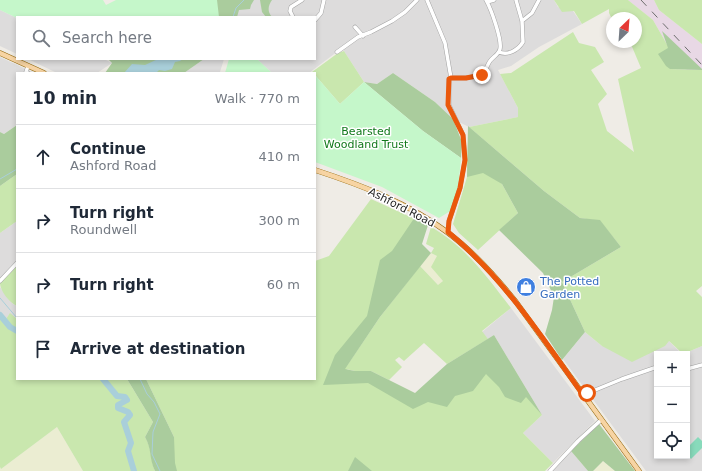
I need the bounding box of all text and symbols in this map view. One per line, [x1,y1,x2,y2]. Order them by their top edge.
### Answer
north arrow [606,12,642,48]
search box [16,16,316,60]
icon: search [30,27,52,49]
text: Search here [62,29,152,47]
route end [473,66,491,84]
text: 10 min [32,88,97,108]
text: Walk · 770 m [215,91,300,106]
park label: Bearsted Woodland Trust [324,125,409,151]
text: Continue [70,140,146,158]
icon: ahead [32,146,54,168]
text: 410 m [258,149,300,164]
text: Ashford Road [70,158,157,173]
street label: Ashford Road [366,185,437,230]
text: Turn right [70,204,154,222]
icon: right [32,210,54,232]
text: 300 m [258,213,300,228]
text: Roundwell [70,222,137,237]
icon: right [32,274,54,296]
place label: The Potted Garden [539,275,599,301]
text: Turn right [70,276,154,294]
shop icon: The Potted Garden [515,276,537,298]
text: 60 m [267,277,300,292]
icon: arrive [32,338,54,360]
text: Arrive at destination [70,340,245,358]
map controls [654,351,690,459]
button: + [654,351,690,387]
route start [578,384,596,402]
button: − [654,387,690,423]
button: locate [654,423,690,459]

